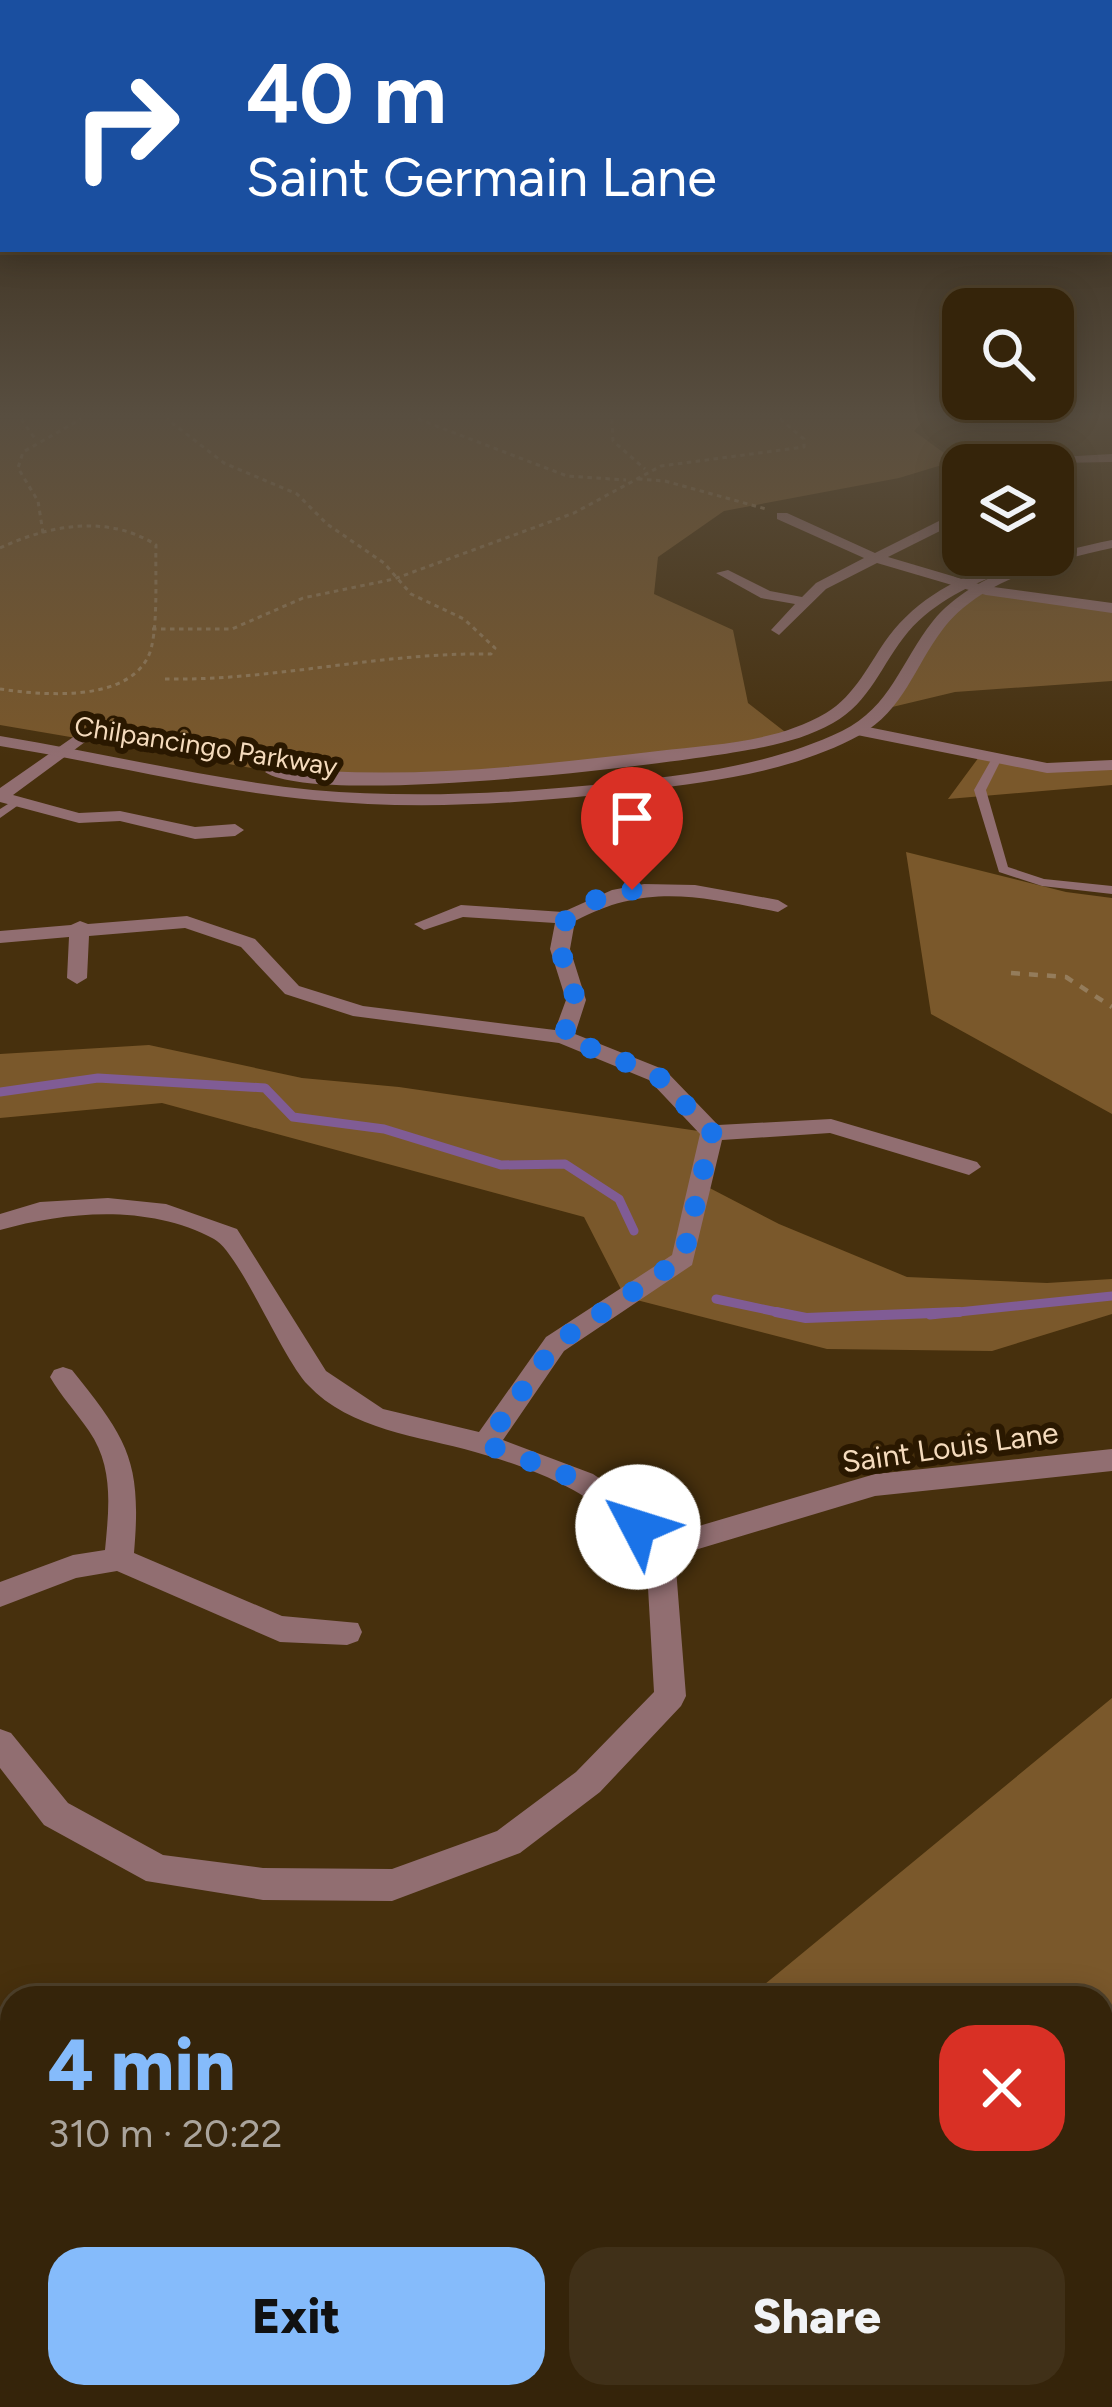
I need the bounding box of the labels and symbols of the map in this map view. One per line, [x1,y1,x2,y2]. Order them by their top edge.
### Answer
street label: Chilpancingo Parkway [72,709,340,783]
pin [581,767,683,890]
street label: Saint Louis Lane [839,1413,1061,1481]
position arrow [575,1464,701,1590]

